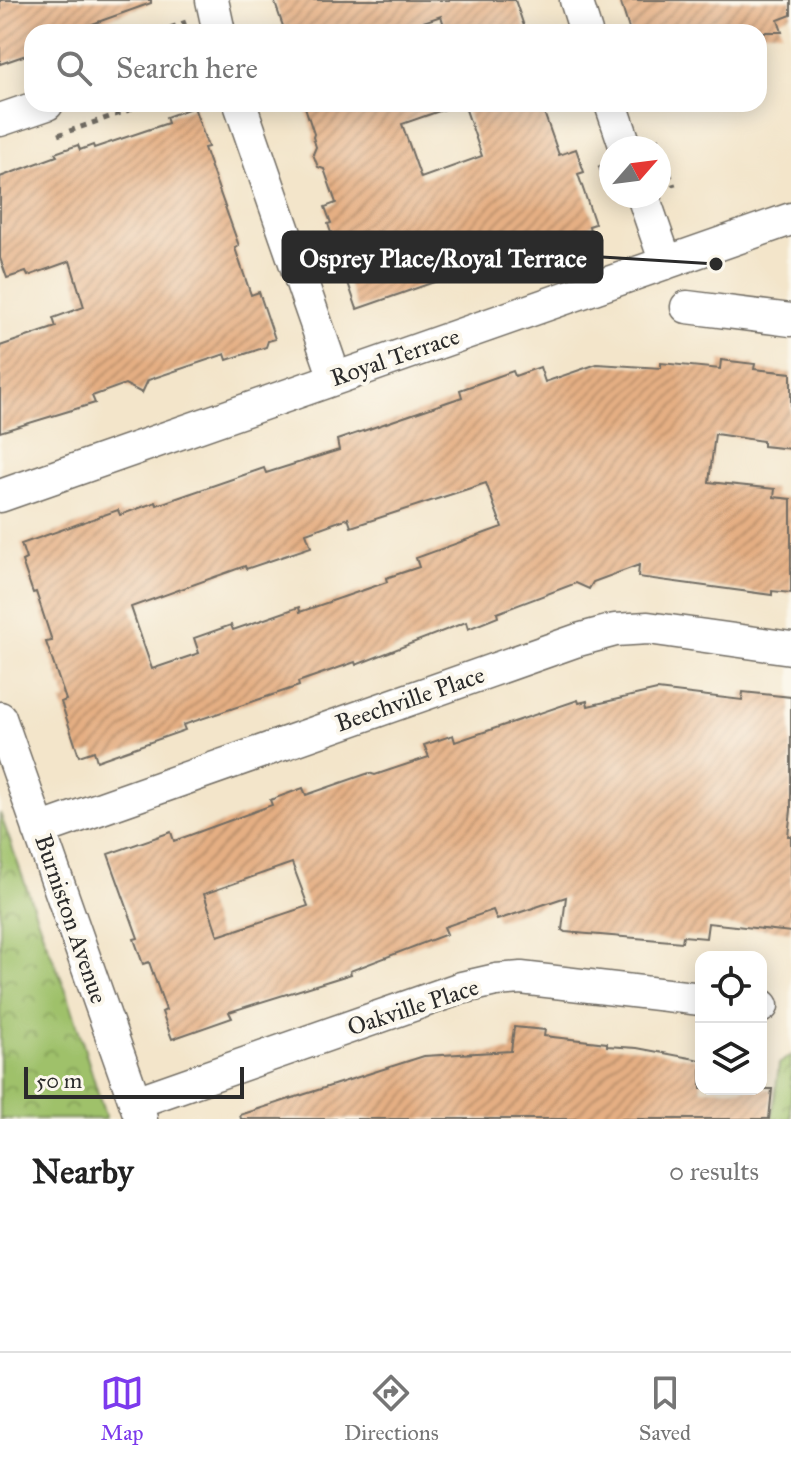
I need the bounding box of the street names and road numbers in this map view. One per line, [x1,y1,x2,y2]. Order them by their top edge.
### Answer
street label: Royal Terrace [327,321,463,393]
street label: Beechville Place [331,659,489,739]
street label: Burniston Avenue [28,830,114,1008]
street label: Oakville Place [344,972,482,1042]

